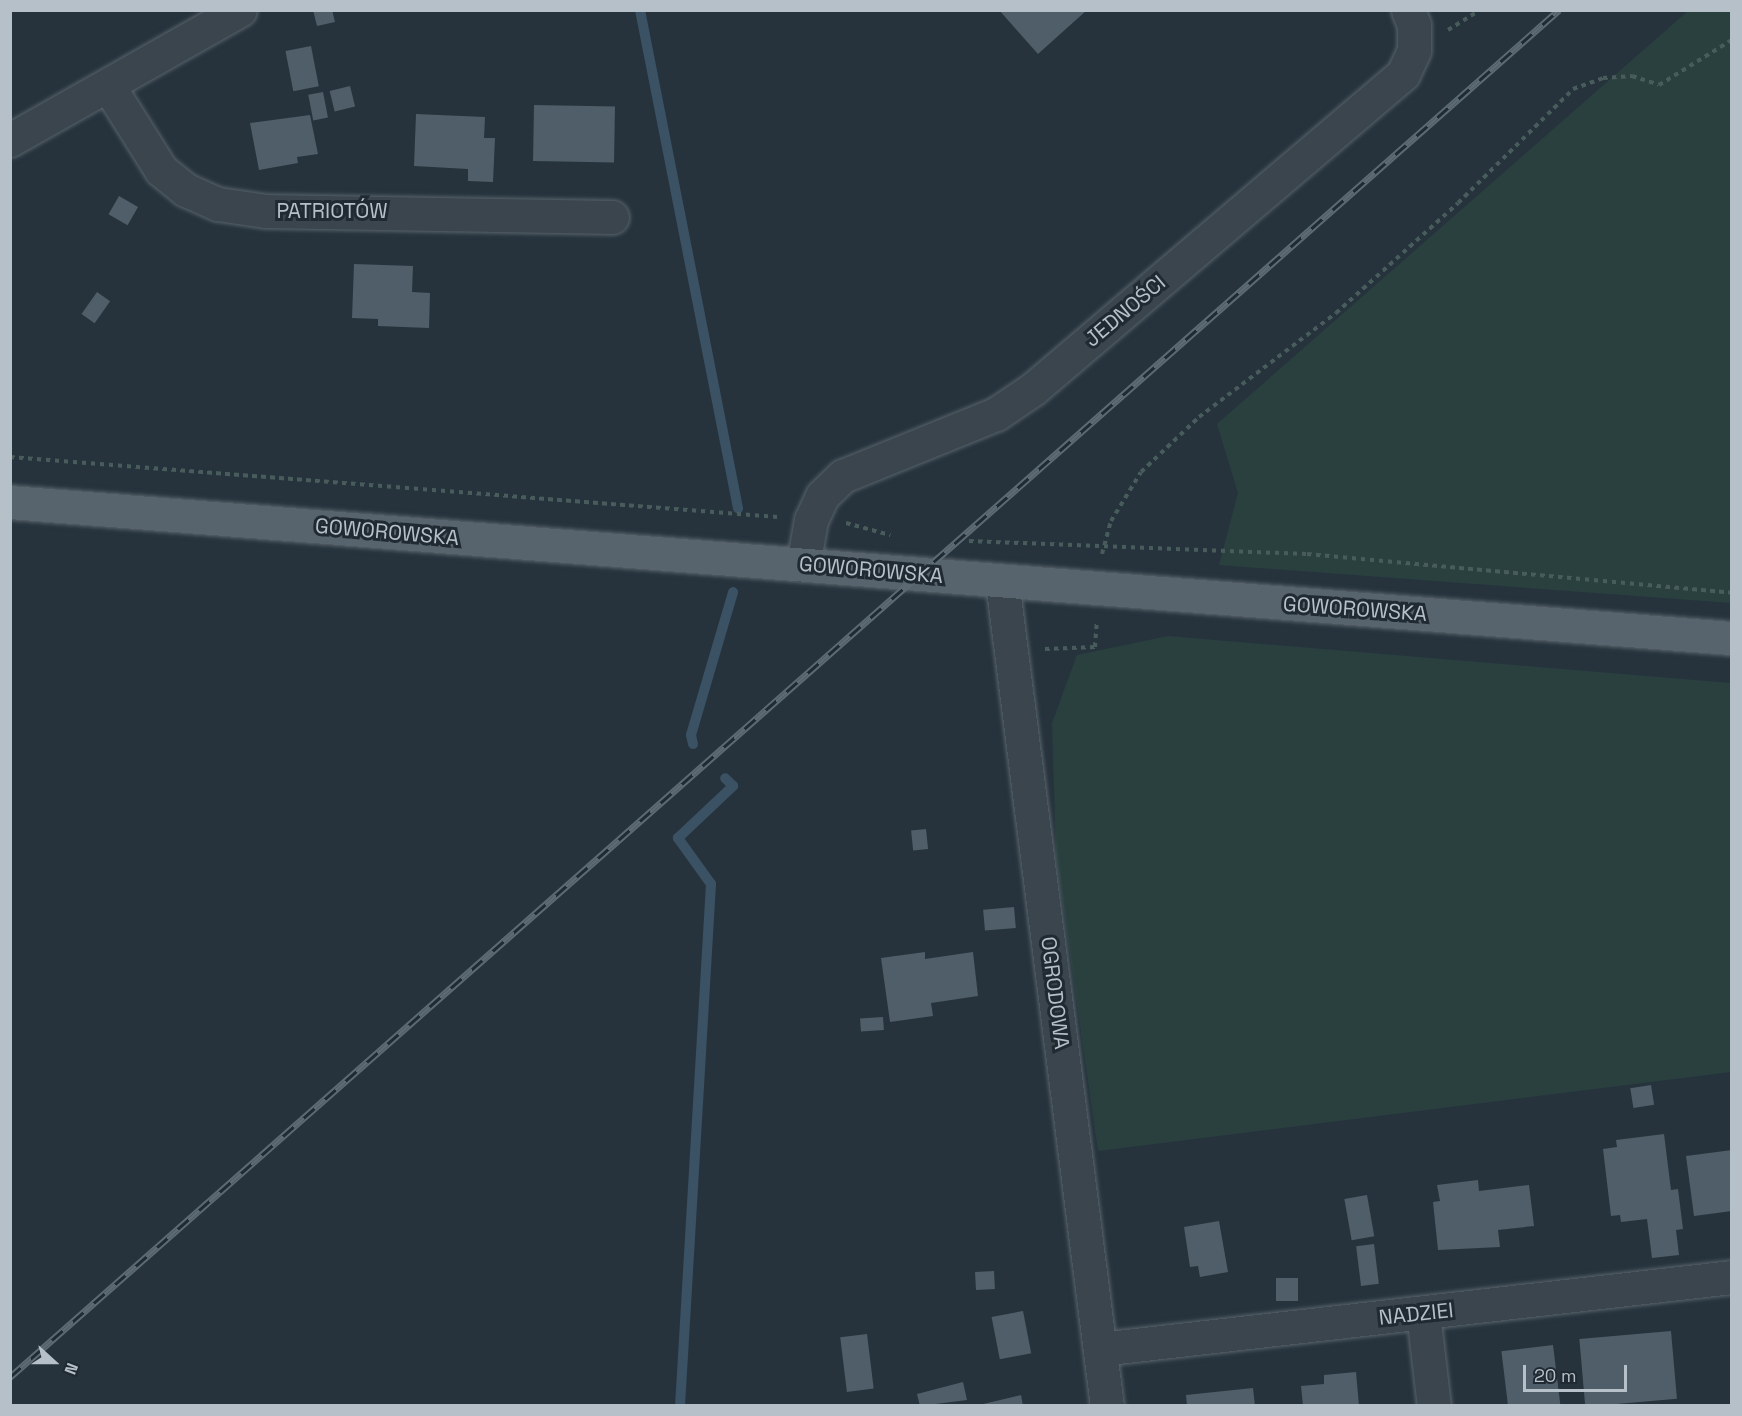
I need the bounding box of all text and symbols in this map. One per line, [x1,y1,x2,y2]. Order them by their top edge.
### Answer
street label: PATRIOTÓW [276,198,388,224]
street label: JEDNOŚCI [1079,270,1171,352]
street label: GOWOROWSKA [314,513,460,551]
street label: GOWOROWSKA [798,551,944,589]
street label: GOWOROWSKA [1282,591,1428,627]
street label: OGRODOWA [1036,935,1074,1051]
street label: NADZIEI [1377,1298,1455,1330]
north arrow [24,1332,84,1392]
scale bar [1526,1353,1630,1391]
text: N [60,1360,83,1377]
text: 20 m [1534,1364,1577,1387]

